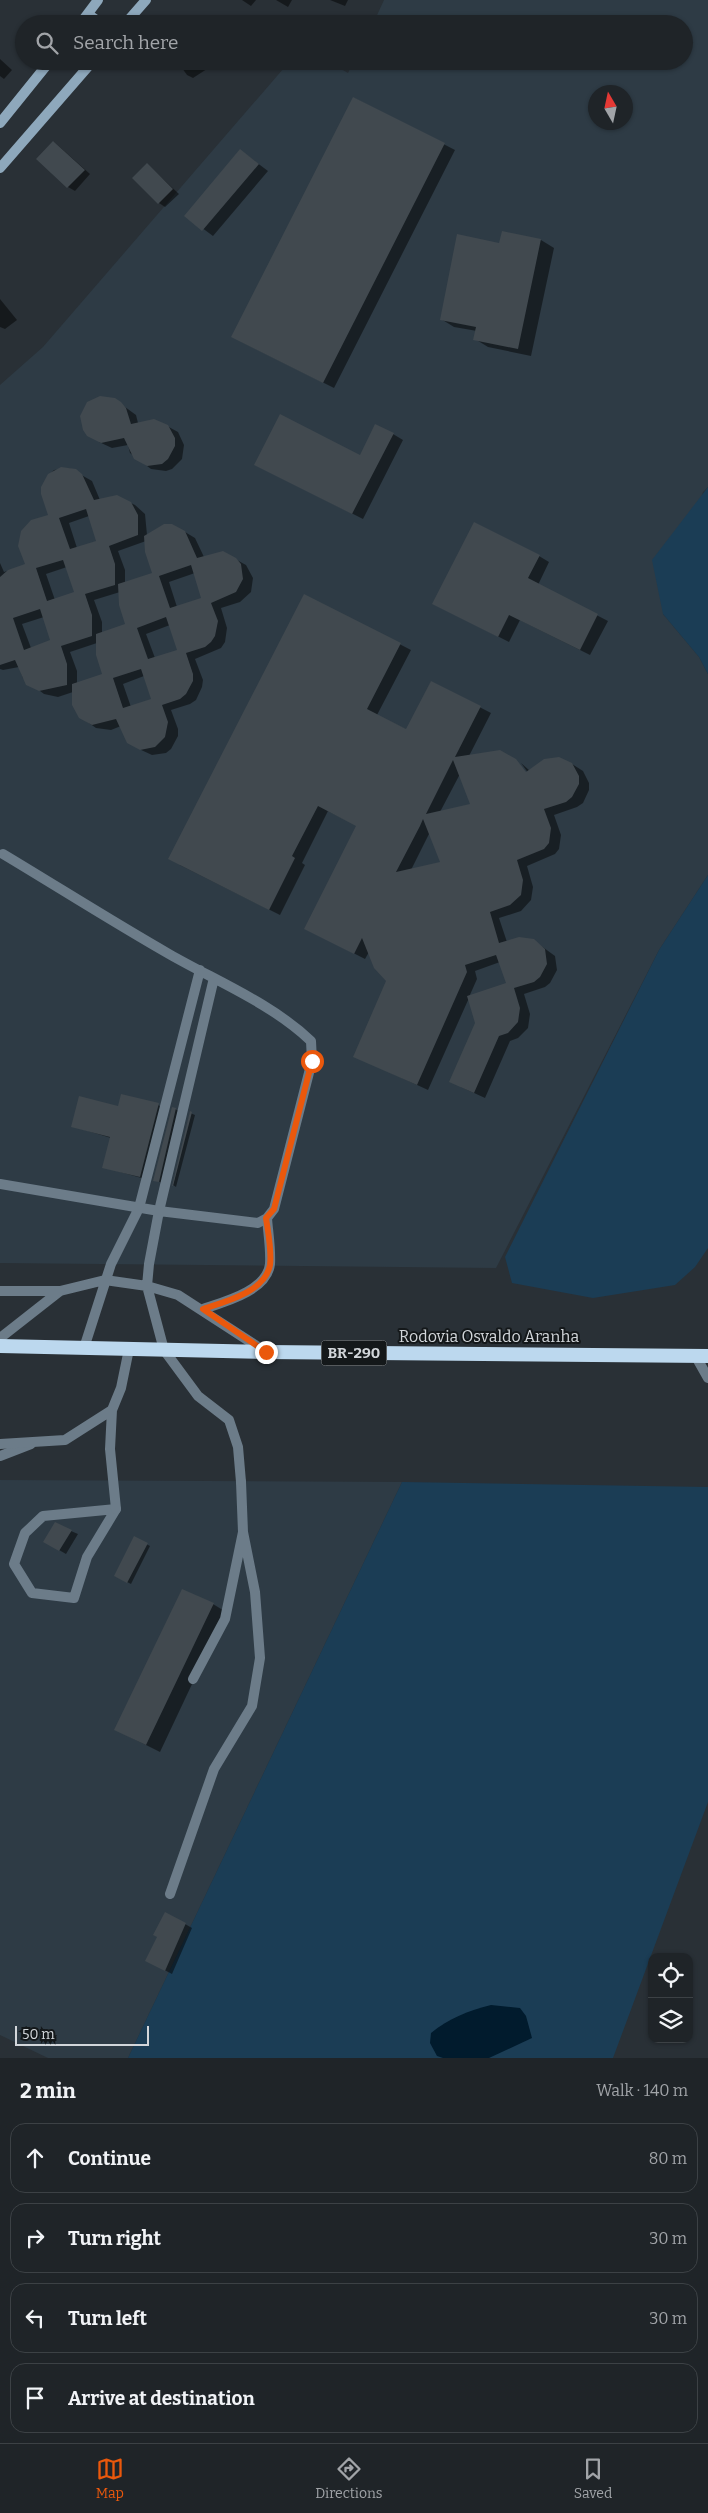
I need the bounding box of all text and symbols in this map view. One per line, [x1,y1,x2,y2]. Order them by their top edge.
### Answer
search box [15,15,693,70]
icon: search [33,29,61,57]
text: Search here [73,31,178,54]
north arrow [588,85,633,130]
route start [301,1050,324,1073]
street label: Rodovia Osvaldo Aranha [399,1327,579,1346]
road number: BR-290 [322,1340,386,1366]
route end [255,1341,278,1364]
map controls [648,1953,693,2043]
button: locate [648,1953,693,1998]
button: layers [648,1998,693,2043]
scale bar [15,2023,149,2046]
text: 50 m [22,2026,55,2043]
text: 2 min [20,2078,76,2104]
text: Walk · 140 m [596,2081,688,2100]
icon: ahead [21,2144,49,2172]
text: Continue [68,2147,151,2170]
text: 80 m [649,2149,687,2168]
icon: right [21,2224,49,2252]
text: Turn right [68,2227,161,2250]
text: 30 m [649,2229,687,2248]
icon: left [21,2304,49,2332]
text: Turn left [68,2307,147,2330]
text: 30 m [649,2309,687,2328]
icon: arrive [21,2384,49,2412]
text: Arrive at destination [68,2387,255,2410]
tab: Map [96,2455,124,2502]
tab: Directions [315,2455,383,2502]
tab: Saved [574,2455,612,2502]

